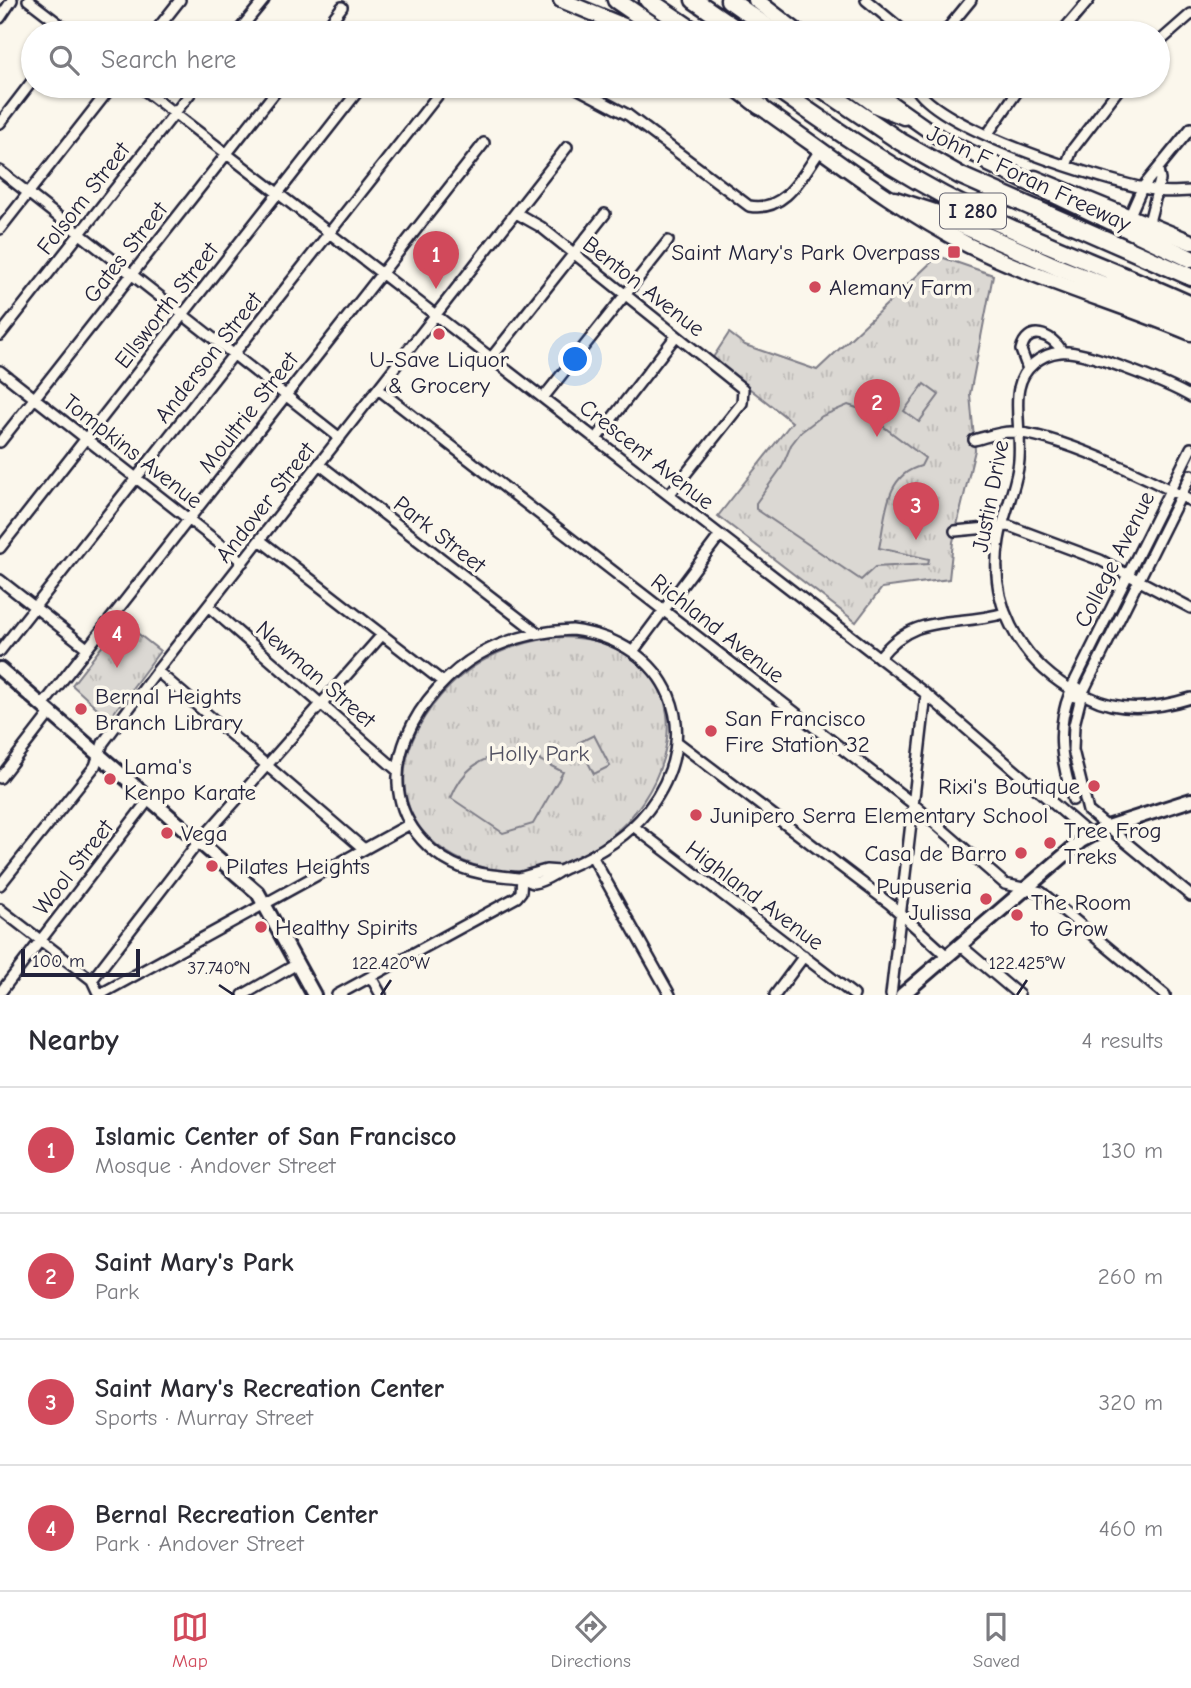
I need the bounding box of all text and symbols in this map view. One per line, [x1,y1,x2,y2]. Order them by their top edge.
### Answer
search box [21,21,1170,98]
icon: search [45,41,83,79]
text: Search here [101,45,236,75]
street label: John F Foran Freeway [923,119,1136,238]
street label: Folsom Street [31,136,136,260]
road number: I 280 [940,194,1006,228]
street label: Gates Street [78,195,174,308]
street label: Benton Avenue [577,230,710,342]
pin: 1 [413,231,459,289]
street label: Ellsworth Street [109,236,225,374]
place label: Saint Mary's Park Overpass [671,239,940,266]
marker: Saint Mary's Park Overpass [946,244,962,260]
place label: Alemany Farm [829,274,972,301]
marker: Alemany Farm [807,279,823,295]
street label: Anderson Street [149,285,269,428]
marker: U-Save Liquor & Grocery [431,326,447,342]
your location [558,342,592,376]
street label: Moultrie Street [193,345,305,478]
place label: U-Save Liquor & Grocery [369,346,510,399]
pin: 2 [854,379,900,437]
street label: Tompkins Avenue [58,389,208,514]
street label: Crescent Avenue [574,393,719,515]
street label: Andover Street [210,436,322,568]
street label: Justin Drive [966,438,1015,554]
pin: 3 [893,482,939,540]
street label: College Avenue [1069,487,1160,632]
street label: Park Street [388,490,492,580]
street label: Richland Avenue [646,568,790,689]
pin: 4 [94,610,140,668]
street label: Newman Street [250,615,382,734]
place label: Bernal Heights Branch Library [95,683,243,736]
marker: Bernal Heights Branch Library [73,701,89,717]
place label: San Francisco Fire Station 32 [725,705,870,758]
marker: San Francisco Fire Station 32 [703,723,719,739]
park label: Holly Park [489,740,589,767]
place label: Lama's Kenpo Karate [124,753,256,806]
marker: Lama's Kenpo Karate [102,771,118,787]
place label: Rixi's Boutique [938,773,1080,800]
marker: Rixi's Boutique [1086,778,1102,794]
place label: Junipero Serra Elementary School [710,802,1048,829]
marker: Junipero Serra Elementary School [688,807,704,823]
street label: Wool Street [28,813,120,920]
place label: Tree Frog Treks [1064,817,1162,870]
place label: Vega [181,820,228,847]
marker: Vega [159,825,175,841]
street label: Highland Avenue [680,835,829,956]
marker: Tree Frog Treks [1042,835,1058,851]
place label: Casa de Barro [864,840,1007,867]
marker: Casa de Barro [1013,845,1029,861]
place label: Pilates Heights [226,853,370,880]
marker: Pilates Heights [204,858,220,874]
place label: Pupuseria Julissa [876,873,972,926]
place label: The Room to Grow [1030,889,1131,942]
marker: Pupuseria Julissa [978,891,994,907]
marker: The Room to Grow [1009,907,1025,923]
place label: Healthy Spirits [275,914,418,941]
marker: Healthy Spirits [253,919,269,935]
scale bar [21,946,140,978]
text: 100 m [32,950,85,972]
text: 122.420°W [352,953,430,974]
text: 122.425°W [989,953,1066,974]
text: 37.740°N [187,958,251,979]
text: Nearby [28,1023,119,1058]
text: 4 results [1081,1027,1163,1054]
text: Islamic Center of San Francisco [95,1122,456,1152]
text: 1 [46,1137,56,1164]
text: 130 m [1102,1137,1163,1164]
text: Mosque · Andover Street [95,1152,336,1179]
text: Saint Mary's Park [95,1248,294,1278]
text: 2 [45,1263,57,1290]
text: 260 m [1098,1263,1163,1290]
text: Park [95,1278,139,1305]
text: Saint Mary's Recreation Center [95,1374,444,1404]
text: 3 [45,1389,57,1416]
text: 320 m [1099,1389,1163,1416]
text: Sports · Murray Street [95,1404,313,1431]
text: Bernal Recreation Center [95,1500,378,1530]
text: 4 [46,1515,56,1542]
text: 460 m [1099,1515,1163,1542]
text: Park · Andover Street [95,1530,304,1557]
tab: Map [171,1608,209,1672]
tab: Directions [551,1608,631,1672]
tab: Saved [973,1608,1020,1672]

